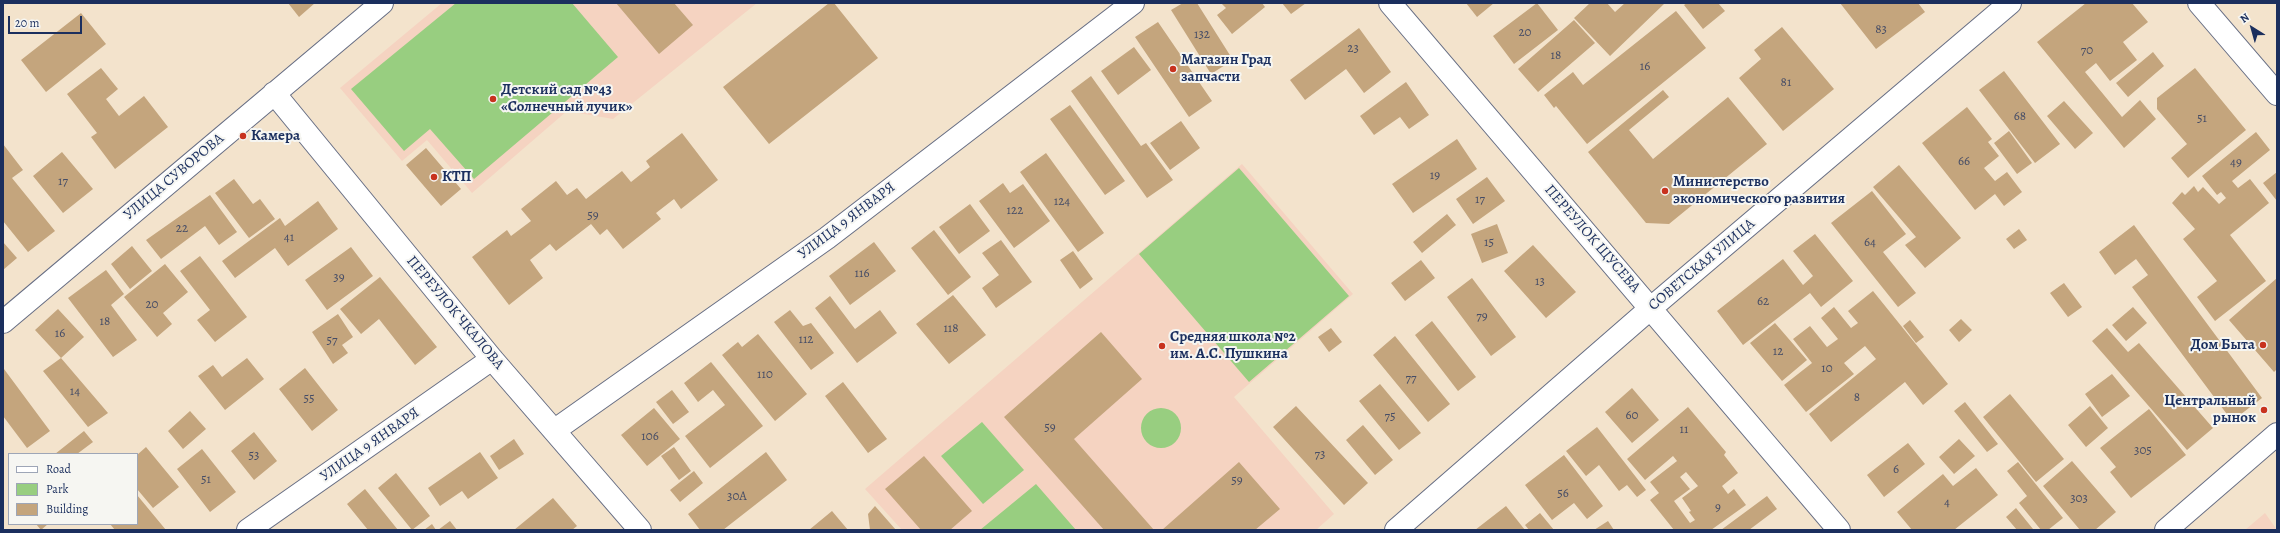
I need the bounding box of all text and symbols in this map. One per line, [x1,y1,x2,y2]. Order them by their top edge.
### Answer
scale bar [10,8,84,34]
north arrow [2232,8,2272,48]
text: N [2237,10,2252,26]
text: 20 m [15,15,39,31]
house number: 83 [1875,22,1887,38]
house number: 20 [1518,25,1532,41]
house number: 132 [1194,27,1210,43]
house number: 23 [1347,41,1359,57]
house number: 70 [2081,43,2093,59]
house number: 18 [1551,48,1561,64]
place label: Магазин Град запчасти [1181,51,1271,86]
house number: 16 [1640,59,1650,75]
marker: Магазин Град запчасти [1168,64,1178,74]
house number: 81 [1781,75,1791,91]
place label: Детский сад №43 «Солнечный лучик» [501,81,633,116]
marker: Детский сад №43 «Солнечный лучик» [488,94,498,104]
house number: 68 [2014,109,2026,125]
house number: 51 [2197,111,2207,127]
place label: Камера [251,127,300,145]
street label: УЛИЦА СУВОРОВА [120,130,228,224]
marker: Камера [238,131,248,141]
house number: 66 [1958,154,1970,170]
house number: 49 [2230,155,2242,171]
place label: КТП [442,168,471,186]
house number: 19 [1430,168,1440,184]
marker: КТП [429,172,439,182]
place label: Министерство экономического развития [1673,173,1845,208]
house number: 17 [58,174,68,190]
street label: УЛИЦА 9 ЯНВАРЯ [795,179,899,263]
street label: ПЕРЕУЛОК ЩУСЕВА [1540,181,1644,297]
marker: Министерство экономического развития [1660,186,1670,196]
house number: 17 [1475,192,1485,208]
house number: 124 [1054,194,1070,210]
house number: 122 [1007,203,1023,219]
house number: 59 [587,208,599,224]
street label: СОВЕТСКАЯ УЛИЦА [1645,215,1759,315]
house number: 22 [176,221,188,237]
house number: 41 [284,230,294,246]
house number: 15 [1484,235,1494,251]
house number: 64 [1864,235,1876,251]
street label: ПЕРЕУЛОК ЧКАЛОВА [402,253,508,373]
house number: 116 [855,266,869,282]
house number: 39 [333,270,345,286]
house number: 13 [1535,274,1545,290]
house number: 62 [1757,294,1769,310]
house number: 20 [145,297,159,313]
house number: 79 [1476,309,1488,325]
house number: 18 [100,314,110,330]
house number: 118 [943,321,959,337]
house number: 16 [55,326,65,342]
place label: Средняя школа №2 им. А.С. Пушкина [1170,328,1296,363]
house number: 112 [798,332,814,348]
house number: 57 [326,333,338,349]
place label: Дом Быта [2190,336,2255,354]
marker: Дом Быта [2258,340,2268,350]
marker: Средняя школа №2 им. А.С. Пушкина [1157,341,1167,351]
house number: 12 [1773,344,1783,360]
house number: 10 [1821,361,1833,377]
house number: 110 [757,367,773,383]
house number: 77 [1406,371,1416,387]
house number: 14 [70,384,80,400]
house number: 8 [1854,390,1860,406]
house number: 55 [303,391,315,407]
place label: Центральный рынок [2164,392,2256,427]
street label: УЛИЦА 9 ЯНВАРЯ [317,404,423,486]
marker: Центральный рынок [2259,405,2269,415]
house number: 60 [1626,408,1638,424]
house number: 75 [1384,409,1396,425]
house number: 59 [1044,420,1056,436]
house number: 11 [1680,422,1688,438]
house number: 106 [641,429,659,445]
house number: 305 [2134,443,2152,459]
house number: 73 [1315,447,1325,463]
house number: 53 [249,448,259,464]
legend [8,453,138,525]
text: Road [46,461,71,477]
house number: 6 [1893,462,1899,478]
house number: 51 [201,472,211,488]
house number: 59 [1231,473,1243,489]
text: Park [46,481,69,497]
house number: 56 [1557,486,1569,502]
house number: 30А [727,489,747,505]
house number: 303 [2070,491,2088,507]
house number: 4 [1944,495,1950,511]
house number: 9 [1715,500,1721,516]
text: Building [46,501,88,517]

